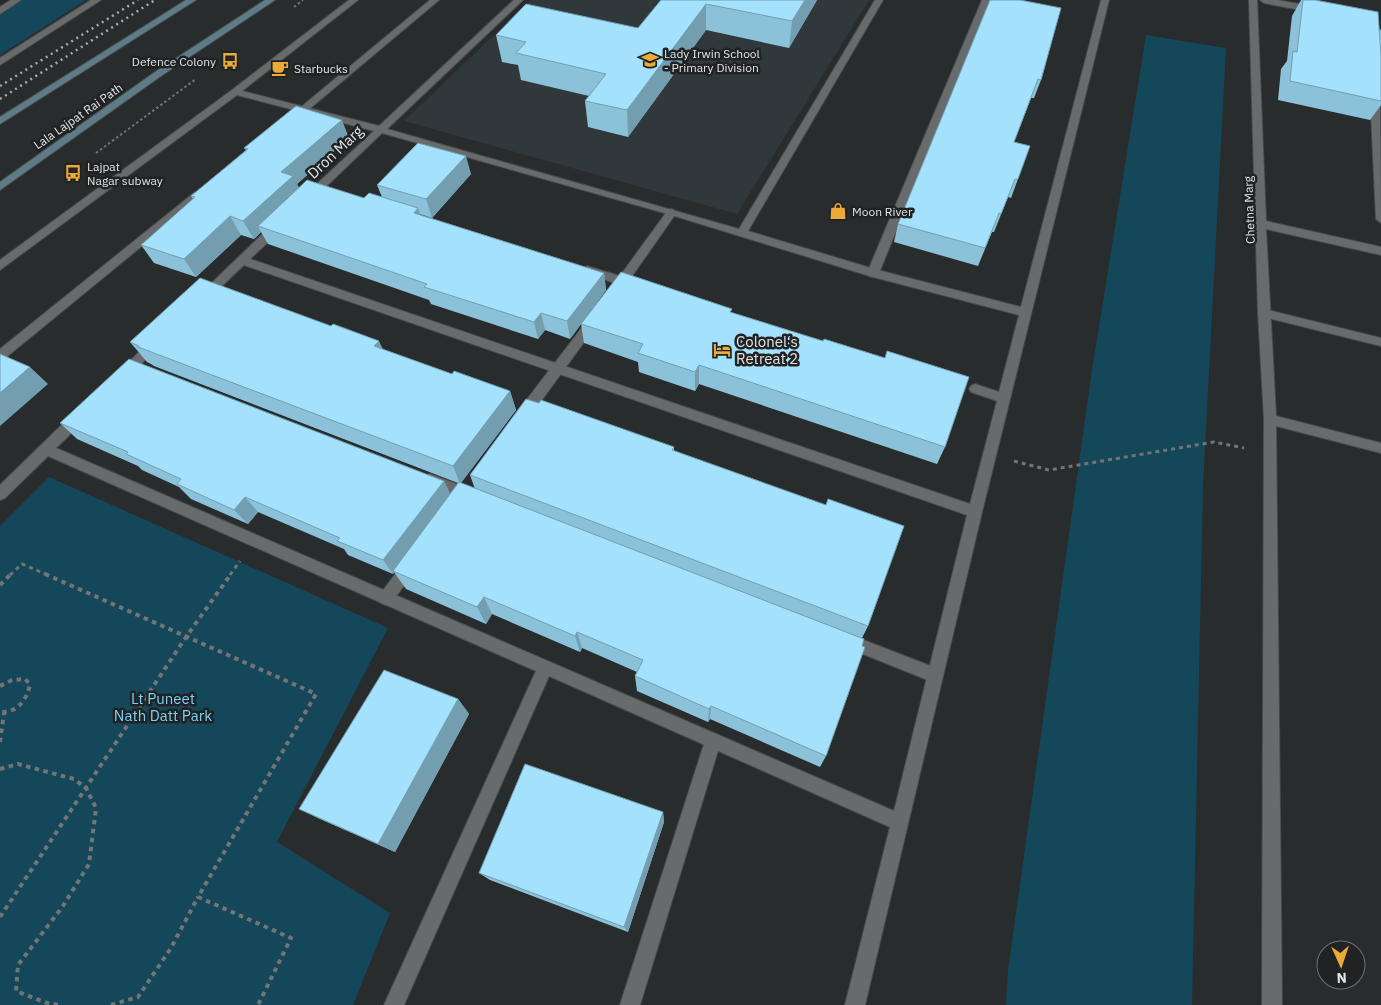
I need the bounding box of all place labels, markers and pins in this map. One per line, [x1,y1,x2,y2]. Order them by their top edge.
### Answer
place label: Lady Irwin School - Primary Division [664,46,760,75]
school or university icon: Lady Irwin School - Primary Division [640,50,660,70]
bus stop icon: Defence Colony [220,51,240,71]
place label: Defence Colony [132,54,216,69]
cafe icon: Starbucks [270,58,290,78]
place label: Starbucks [294,61,348,76]
place label: Lajpat Nagar subway [87,159,163,188]
bus stop icon: Lajpat Nagar subway [63,163,83,183]
shop icon: Moon River [828,201,848,221]
place label: Moon River [852,204,913,219]
place label: Colonel‘s Retreat 2 [736,332,798,368]
hotel icon: Colonel‘s Retreat 2 [712,340,732,360]

